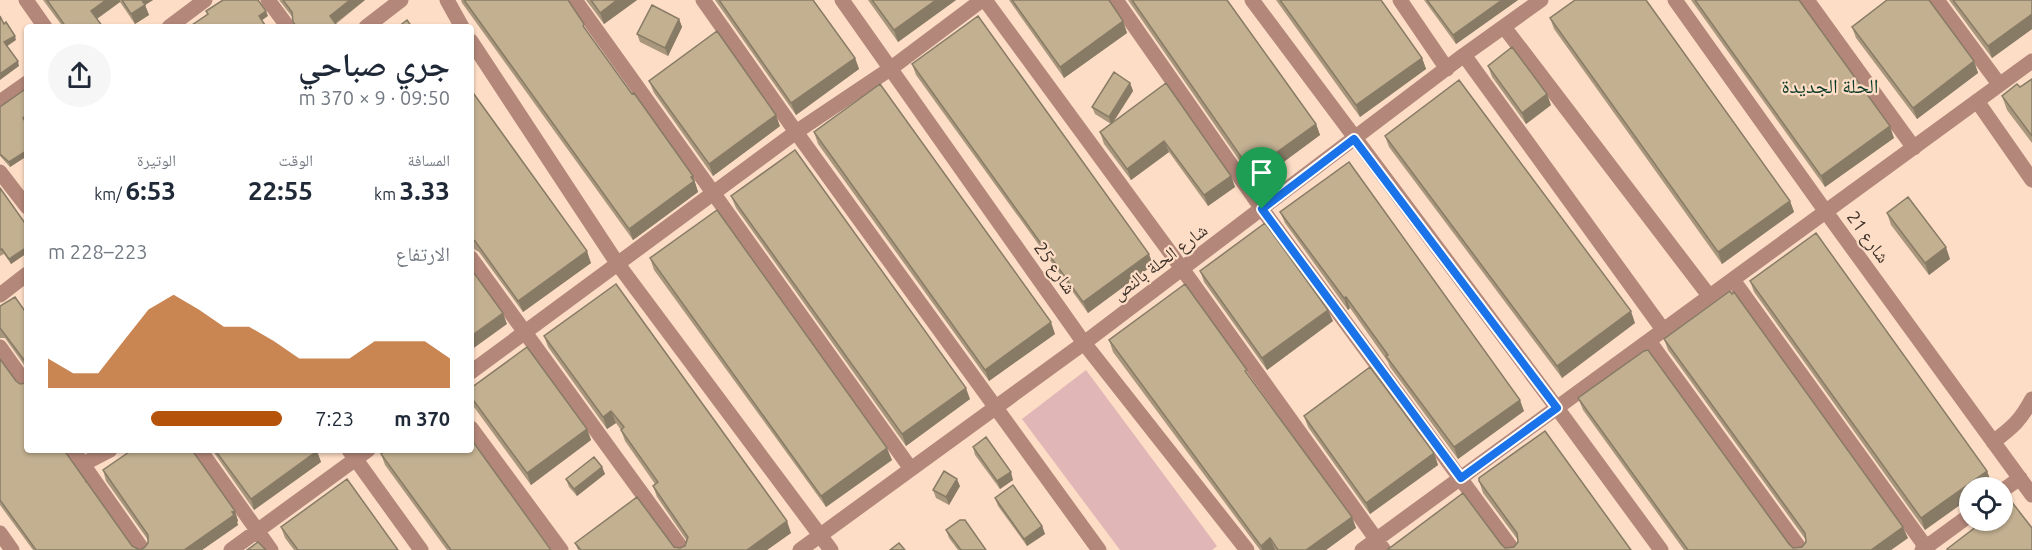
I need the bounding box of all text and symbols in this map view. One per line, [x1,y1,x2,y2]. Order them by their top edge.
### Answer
button: share [48,44,111,107]
text: جري صباحي [298,45,450,82]
district label: الحلة الجديدة [1781,74,1879,97]
text: 09:50 · 9 × 370 m [298,86,450,109]
pin [1236,147,1287,209]
text: الوتيرة [137,151,176,169]
text: الوقت [279,151,313,169]
text: المسافة [408,151,450,169]
icon: arrive [1245,156,1278,189]
text: 6:53 [126,176,176,205]
text: 22:55 [248,176,313,205]
text: 3.33 [400,176,450,205]
text: /km [94,185,126,203]
text: km [374,185,400,203]
street label: شارع 21 [1842,207,1894,267]
street label: شارع الحلة بالنص [1108,219,1212,305]
street label: شارع 25 [1029,238,1081,298]
text: 223–228 m [48,240,147,263]
text: الارتفاع [395,242,450,265]
text: 7:23 [315,407,354,430]
text: 370 m [394,407,450,430]
map controls [1959,477,2013,531]
button: locate [1959,477,2013,531]

